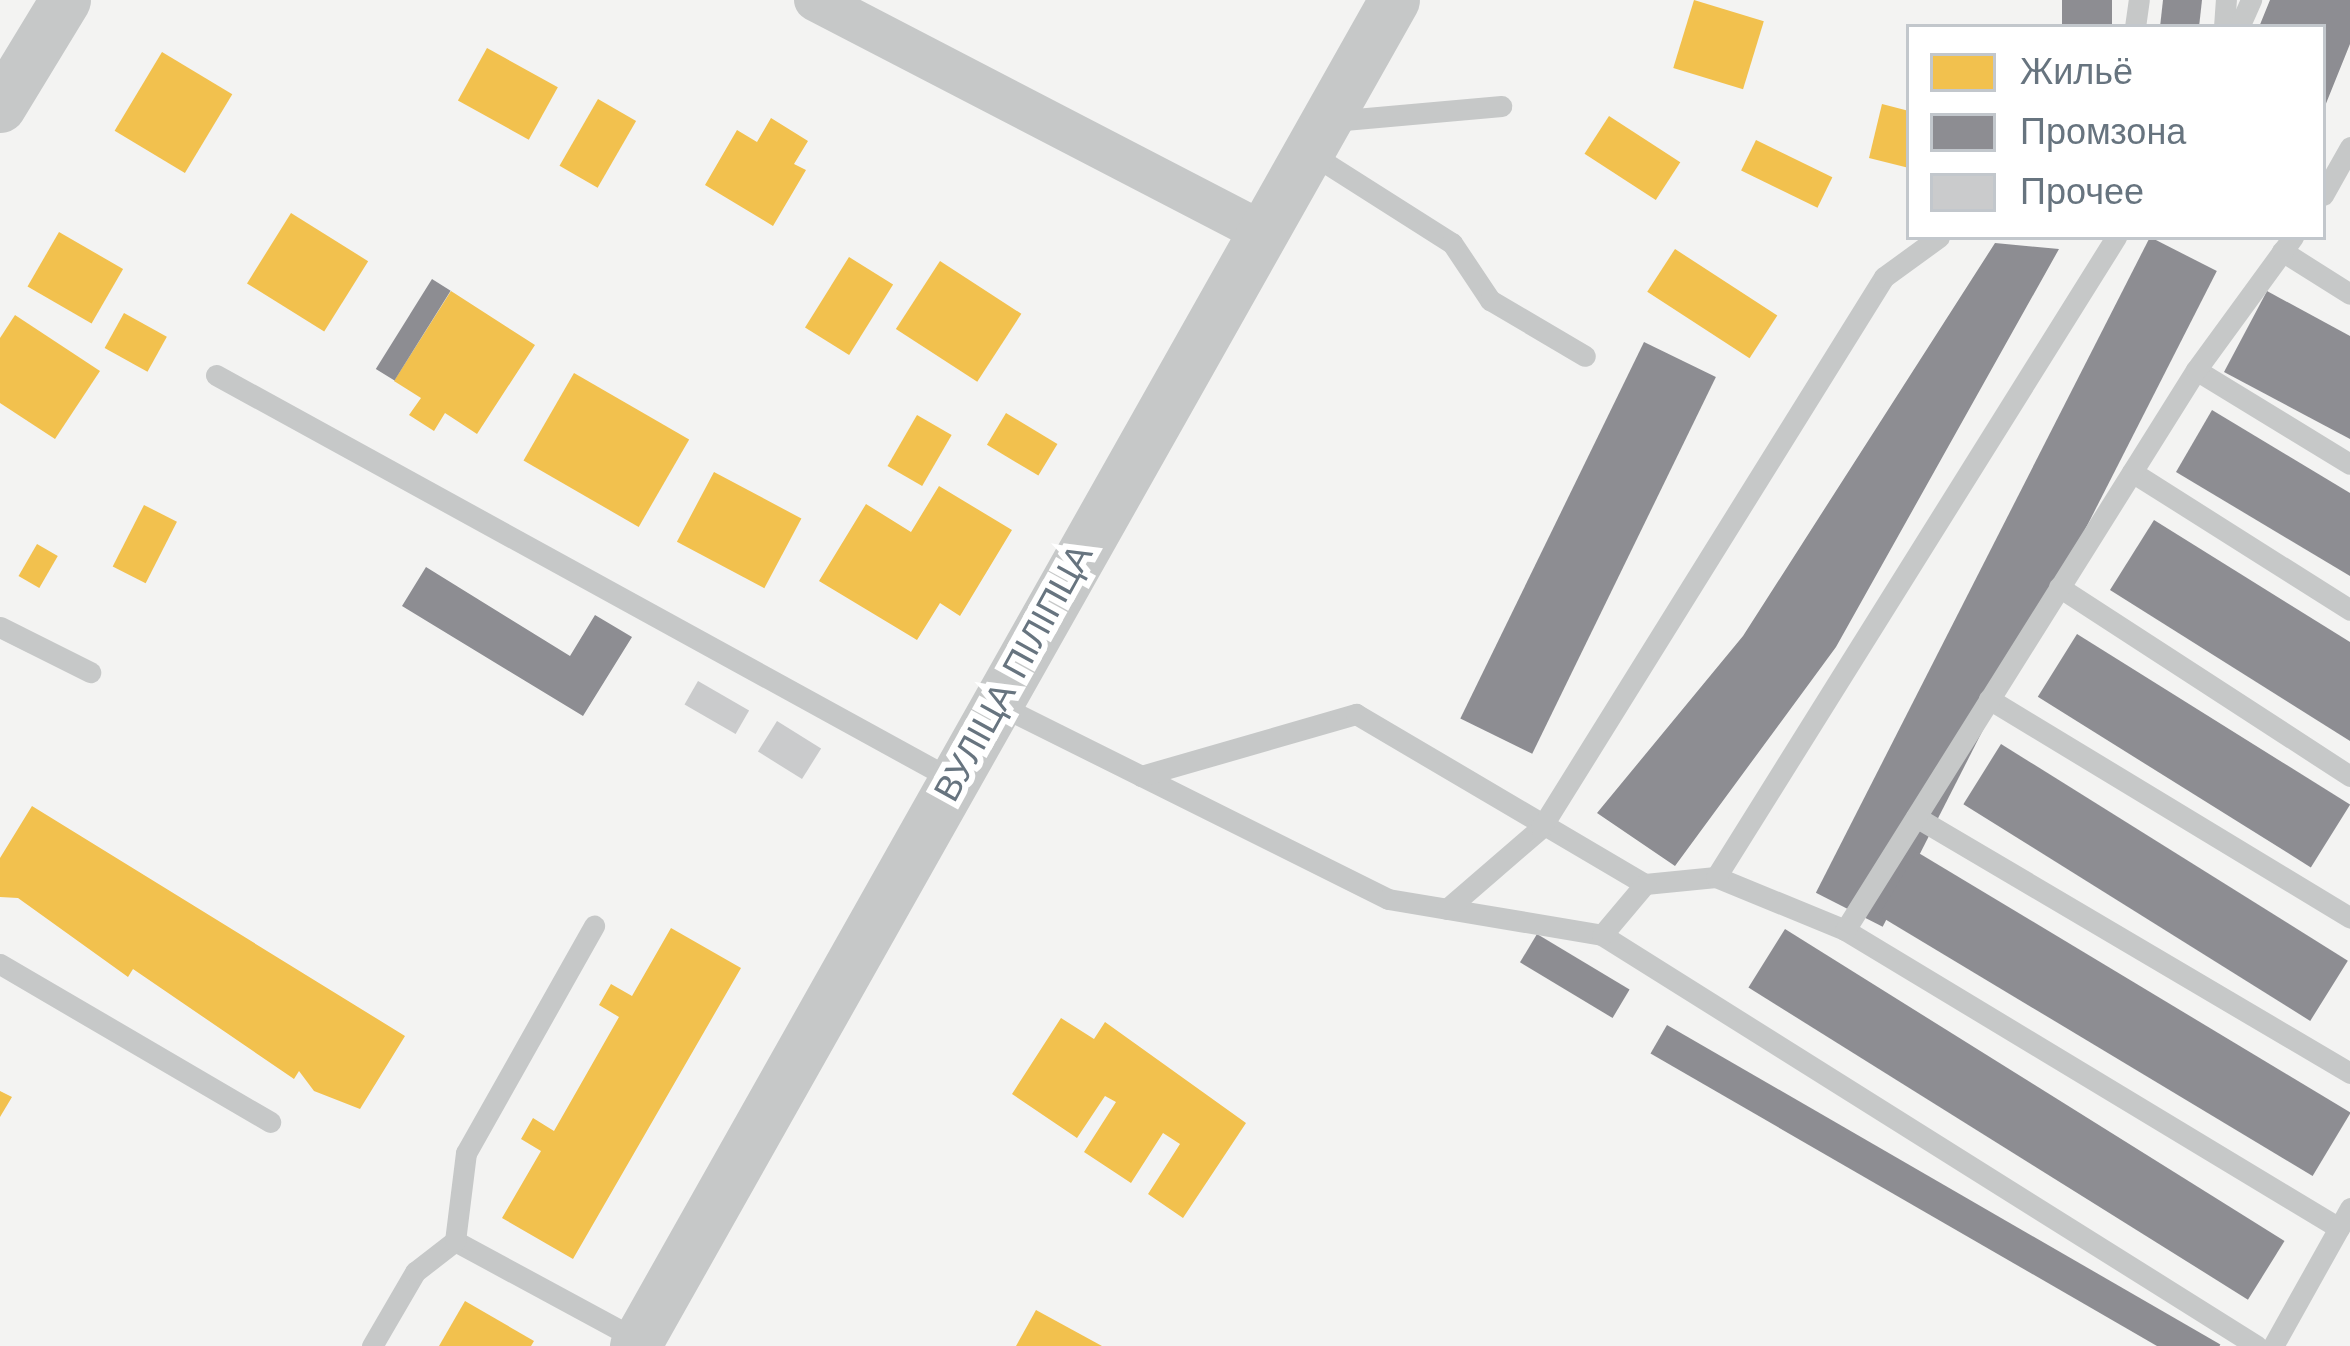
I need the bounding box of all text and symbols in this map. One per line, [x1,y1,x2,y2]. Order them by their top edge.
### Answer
legend [1906,24,2326,240]
text: Жильё [2020,51,2133,93]
text: Промзона [2020,111,2186,153]
text: Прочее [2020,171,2144,213]
street label: ВУЛІЦА ПІЛІПЦА [926,537,1102,809]

